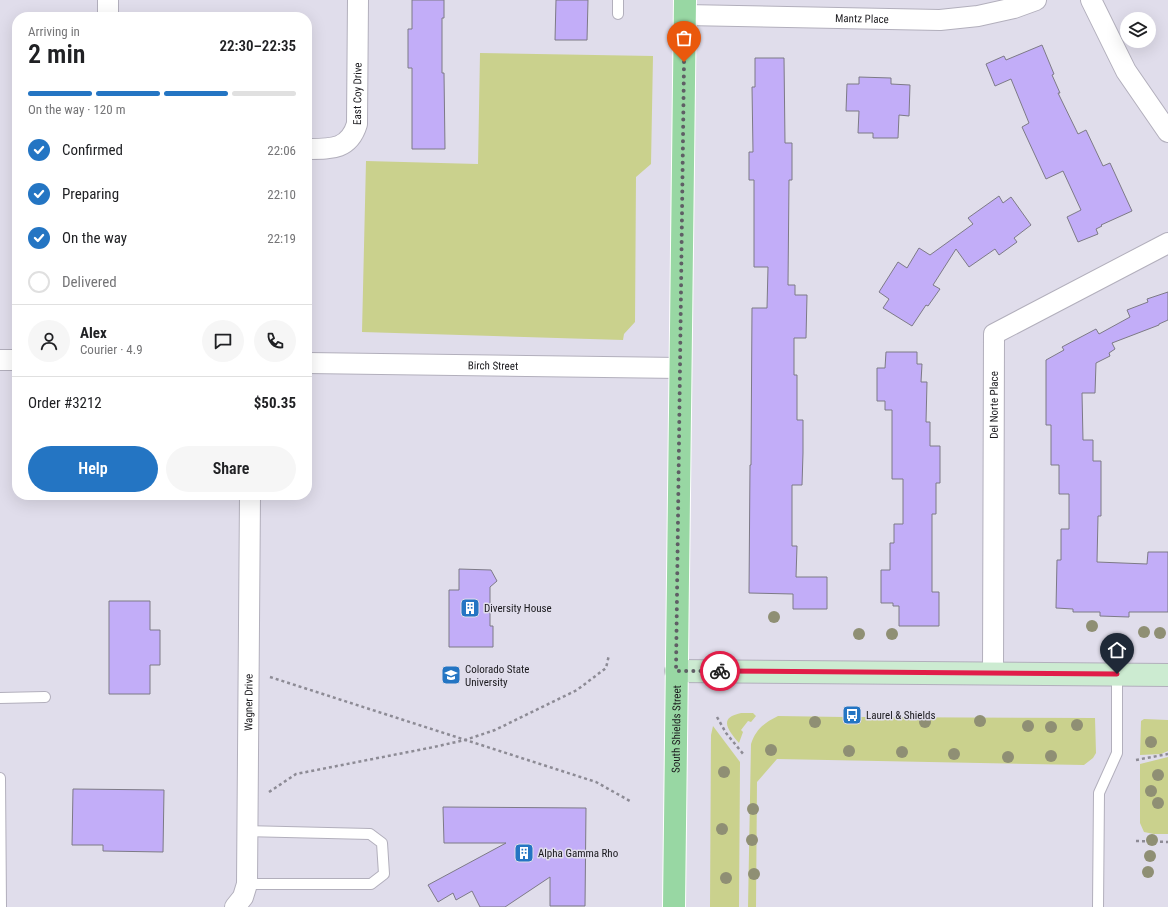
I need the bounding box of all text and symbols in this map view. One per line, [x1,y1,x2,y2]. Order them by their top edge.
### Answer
street label: Mantz Place [835,12,889,26]
map controls [1120,12,1156,48]
button: layers [1120,12,1156,48]
pin [667,21,701,62]
text: Arriving in [28,24,80,39]
icon: bag [673,27,695,49]
text: 22:30–22:35 [219,37,296,55]
text: 2 min [28,39,86,69]
street label: East Coy Drive [351,62,364,125]
text: On the way · 120 m [28,102,125,117]
icon: check [28,139,50,161]
text: Confirmed [62,141,123,159]
text: 22:06 [267,143,296,158]
icon: check [28,183,50,205]
text: Preparing [62,185,119,203]
text: 22:10 [267,187,296,202]
icon: check [28,227,50,249]
text: On the way [62,229,127,247]
text: 22:19 [267,231,296,246]
text: Delivered [62,273,117,291]
button: person [28,320,70,362]
button: chat [202,320,244,362]
button: phone [254,320,296,362]
text: Alex [80,324,107,342]
text: Courier · 4.9 [80,342,143,357]
street label: Birch Street [468,359,518,373]
street label: Del Norte Place [988,371,1001,439]
text: Order #3212 [28,394,102,412]
text: $50.35 [254,394,296,412]
button: Help [28,446,158,492]
button: Share [166,446,296,492]
building icon: Diversity House [459,597,481,619]
place label: Diversity House [484,602,552,615]
pin [1100,633,1134,674]
icon: home [1106,639,1128,661]
courier [700,651,740,691]
icon: bike [709,660,731,682]
place label: Colorado State University [465,663,529,689]
school or university icon: Colorado State University [440,664,462,686]
street label: Wagner Drive [242,674,256,731]
street label: South Shields Street [670,685,684,773]
bus stop icon: Laurel & Shields [841,704,863,726]
place label: Laurel & Shields [866,709,935,722]
building icon: Alpha Gamma Rho [513,842,535,864]
place label: Alpha Gamma Rho [538,847,619,860]

